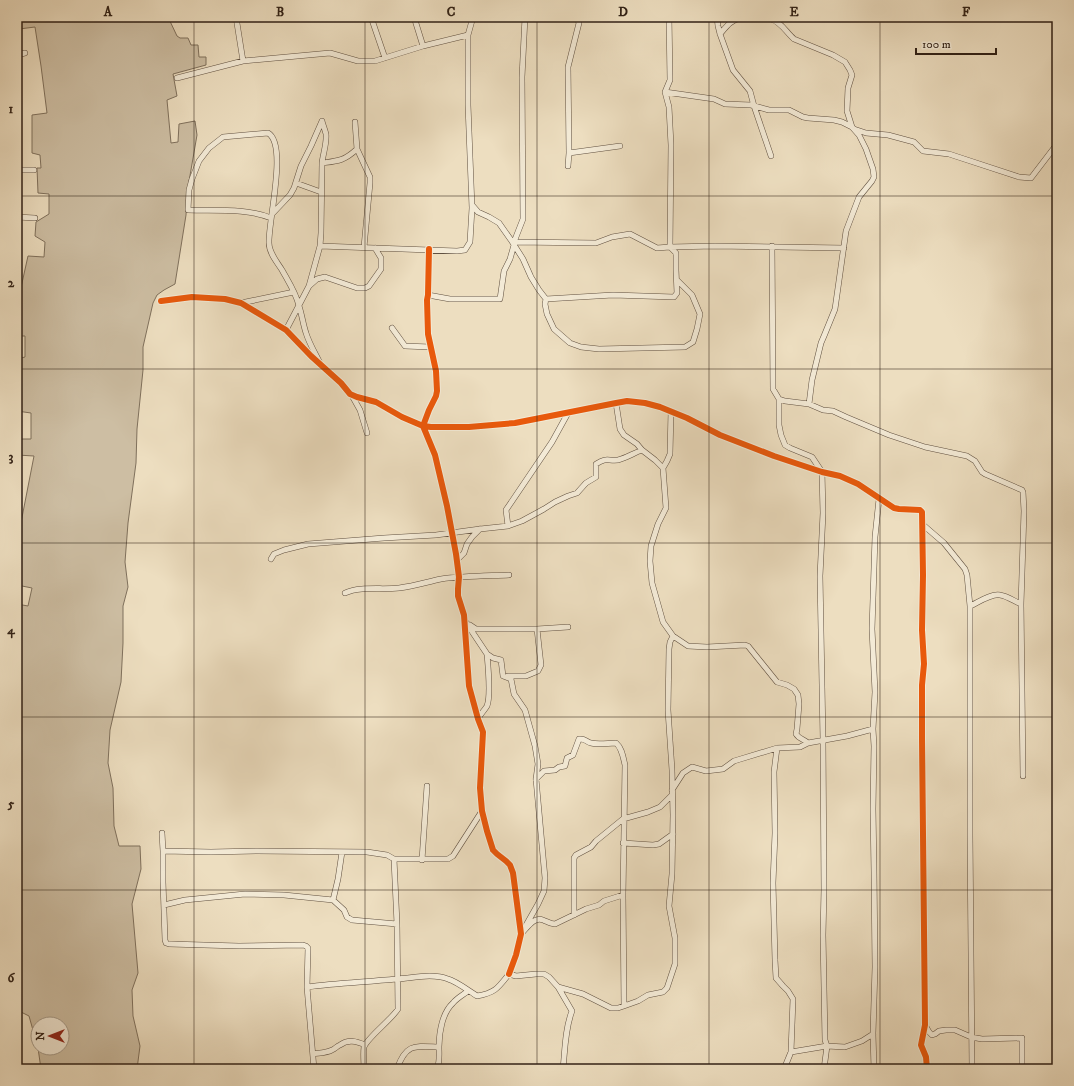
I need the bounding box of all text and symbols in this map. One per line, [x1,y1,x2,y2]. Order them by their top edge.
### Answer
text: A [103,4,113,20]
text: B [276,4,284,20]
text: C [447,4,456,20]
text: D [618,4,628,20]
text: E [789,4,799,20]
text: F [962,4,971,20]
scale bar [916,30,996,56]
text: 100 m [922,37,951,52]
text: 1 [9,101,14,117]
text: 2 [8,275,15,291]
text: 3 [9,449,14,465]
text: 4 [6,622,15,639]
text: 5 [7,796,15,812]
text: 6 [8,970,16,986]
north arrow [30,1016,70,1056]
text: N [34,1031,48,1041]

